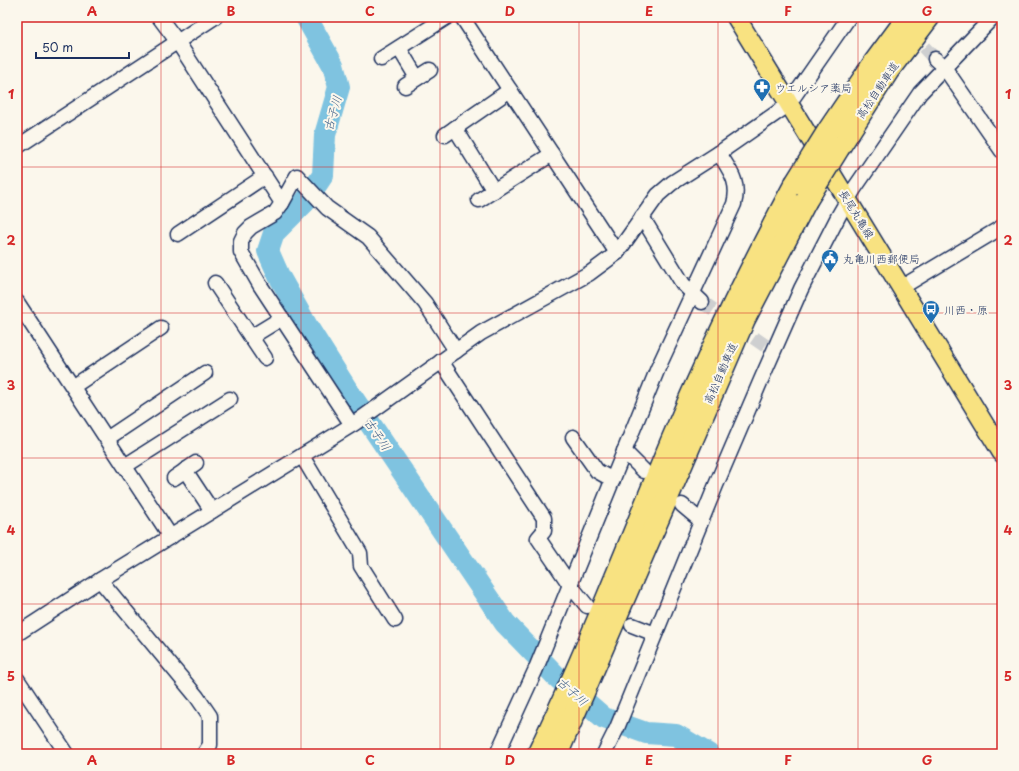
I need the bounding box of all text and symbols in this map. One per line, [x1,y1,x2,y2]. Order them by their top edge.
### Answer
text: A [87,1,97,20]
text: B [227,1,236,20]
text: C [365,1,375,20]
text: D [505,1,515,20]
text: E [645,1,653,20]
text: F [784,1,792,20]
text: G [922,1,932,20]
scale bar [36,34,129,60]
text: 50 m [42,38,73,56]
street label: 高松自動車道 [851,58,903,122]
pharmacy icon: ウエルシア薬局 [752,77,772,102]
place label: ウエルシア薬局 [775,79,852,96]
text: 1 [8,84,14,103]
text: 1 [1005,84,1011,103]
water label: 古子川 [318,93,346,133]
street label: 長尾丸亀線 [835,186,879,242]
text: 2 [6,230,16,249]
text: 2 [1003,230,1013,249]
public building icon: 丸亀川西郵便局 [820,248,840,273]
place label: 丸亀川西郵便局 [843,250,920,267]
bus stop icon: 川西・原 [921,299,941,324]
place label: 川西・原 [944,301,988,318]
street label: 高松自動車道 [699,339,741,407]
text: 3 [7,375,16,394]
text: 3 [1004,375,1013,394]
water label: 古子川 [360,414,396,454]
text: 4 [7,520,16,539]
text: 4 [1004,520,1013,539]
text: 5 [7,666,15,685]
text: 5 [1004,666,1012,685]
water label: 古子川 [554,672,592,710]
text: A [87,750,97,769]
text: B [227,750,236,769]
text: C [365,750,375,769]
text: D [505,750,515,769]
text: E [645,750,653,769]
text: F [784,750,792,769]
text: G [922,750,932,769]

